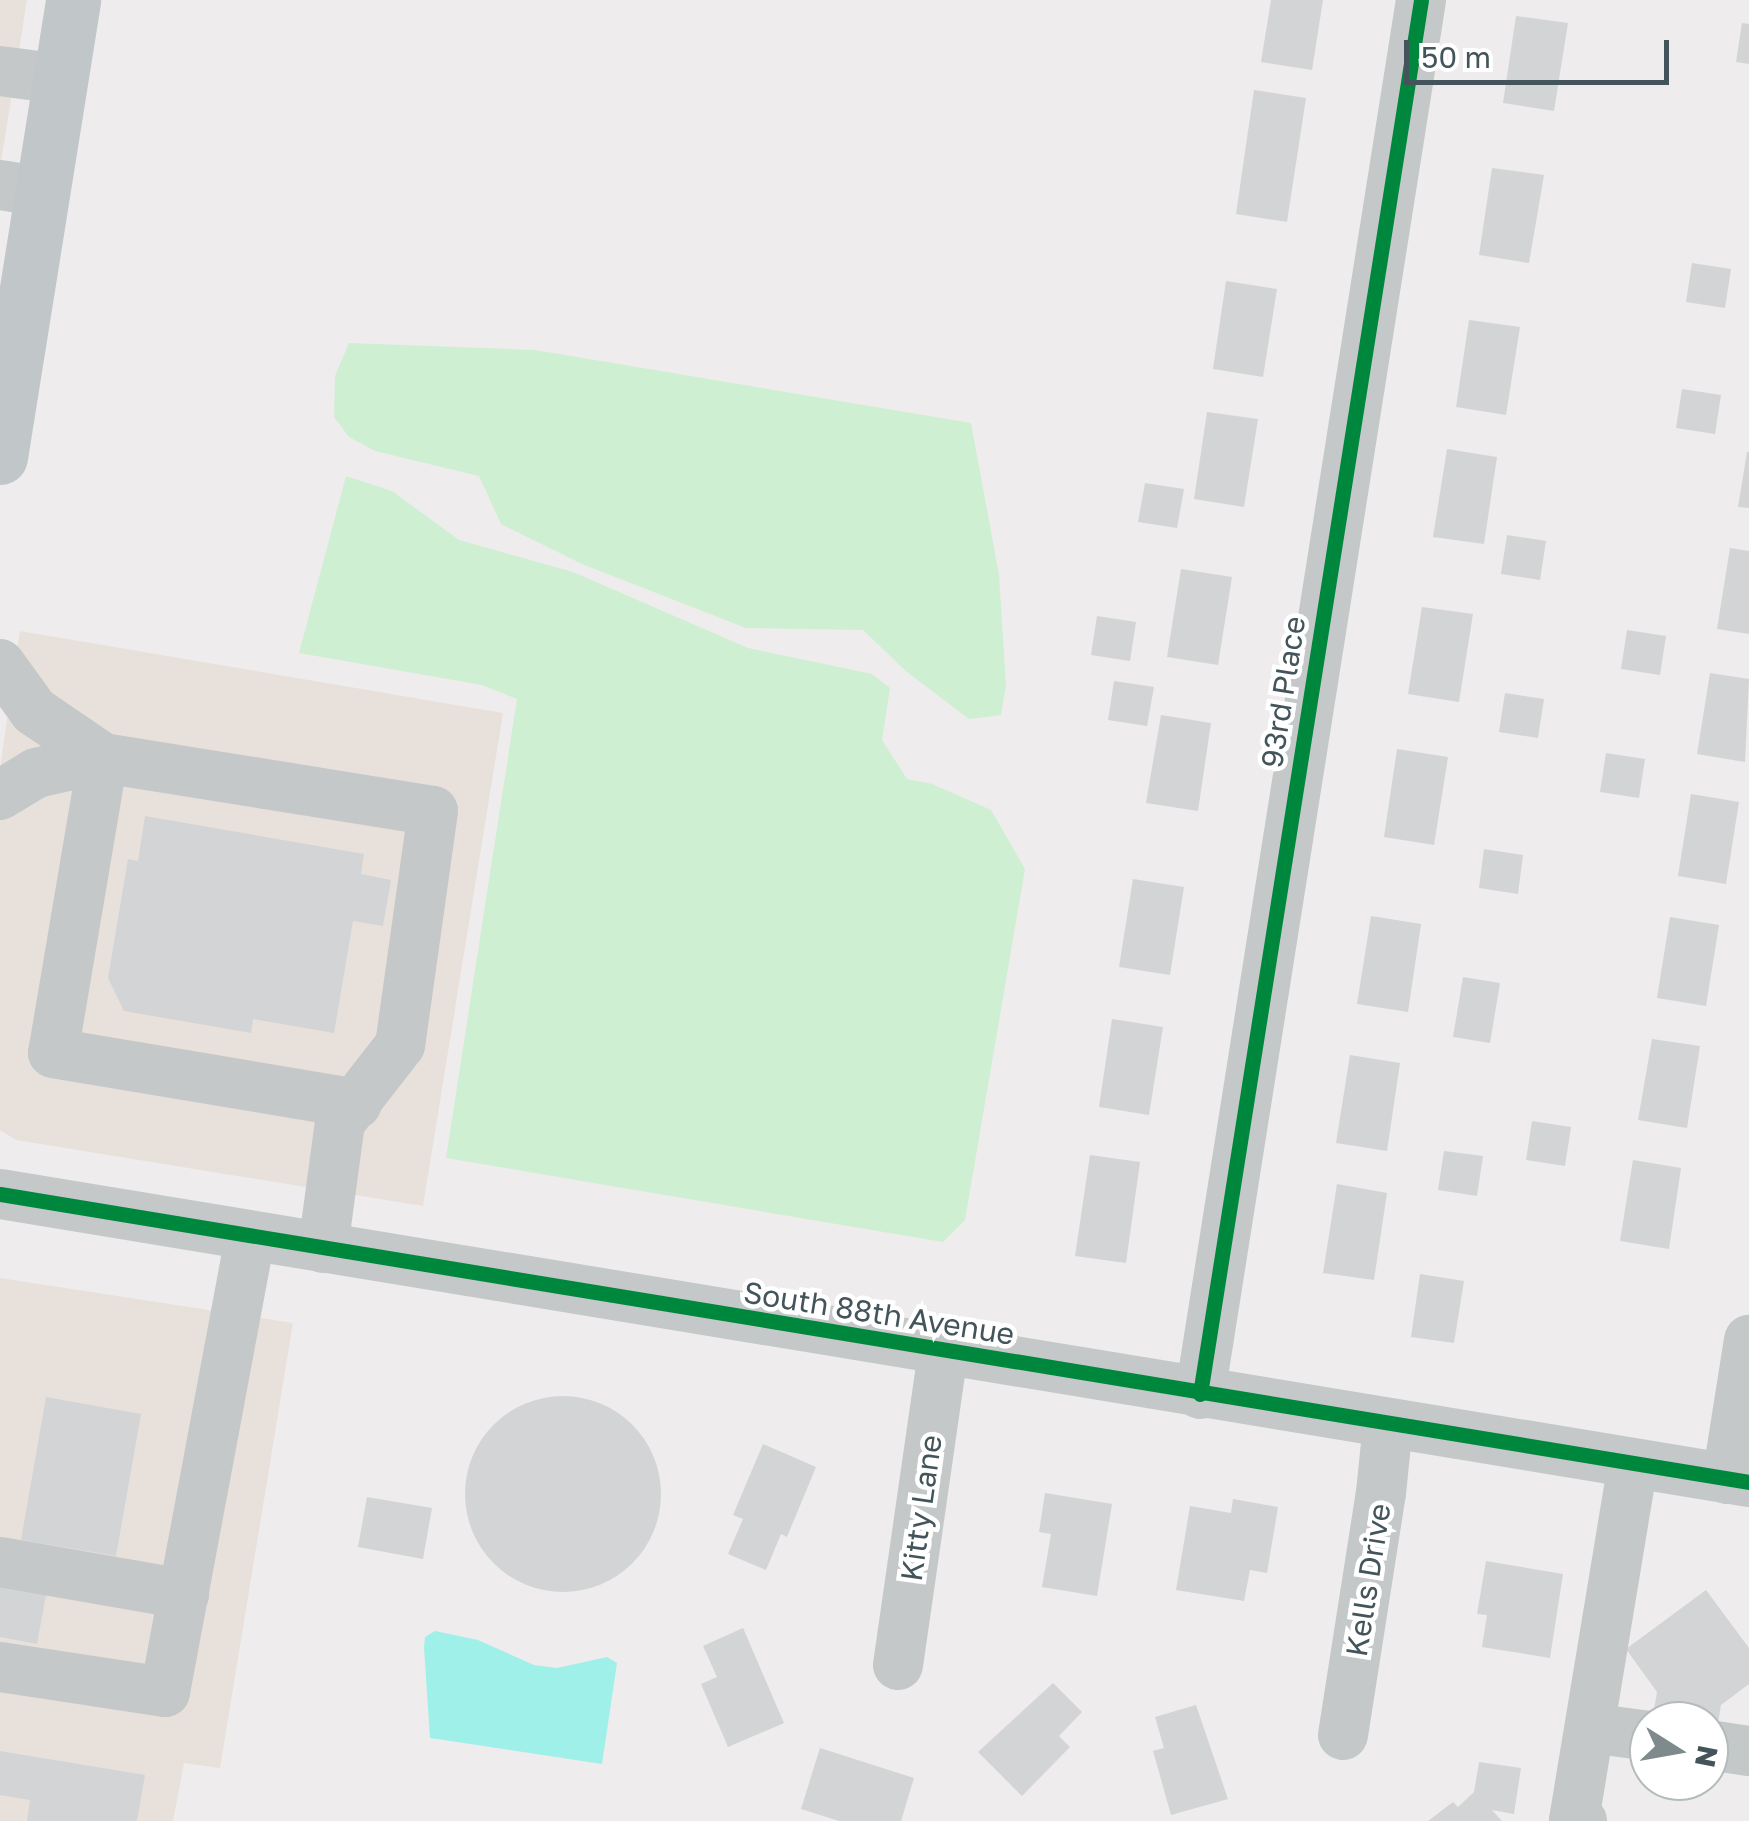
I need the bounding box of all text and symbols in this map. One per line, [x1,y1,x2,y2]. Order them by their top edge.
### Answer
scale bar [1409,20,1674,82]
text: 50 m [1421,39,1491,75]
street label: 93rd Place [1253,614,1313,770]
street label: South 88th Avenue [741,1274,1017,1352]
street label: Kitty Lane [893,1432,949,1584]
street label: Kells Drive [1338,1501,1398,1659]
north arrow [1629,1701,1729,1801]
text: N [1689,1743,1725,1770]

